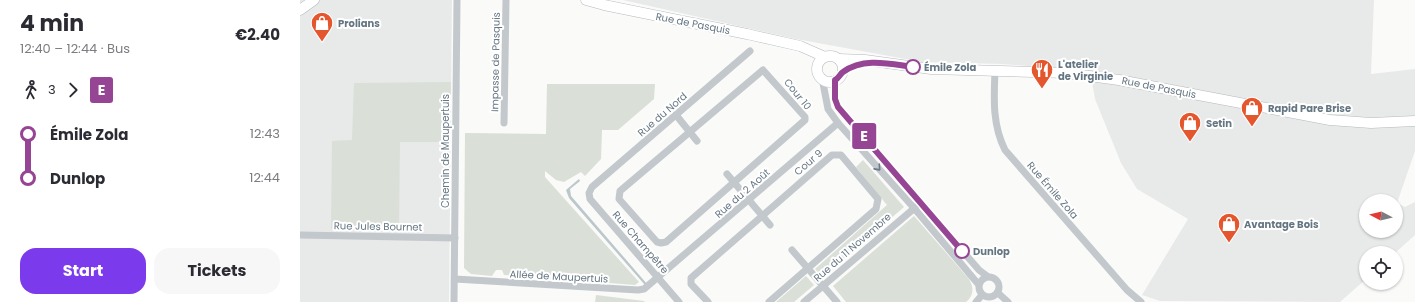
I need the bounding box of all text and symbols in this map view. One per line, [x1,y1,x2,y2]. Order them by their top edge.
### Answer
text: 4 min [20,8,84,39]
street label: Rue de Pasquis [654,9,731,38]
shop icon: Prolians [309,10,335,43]
street label: Impasse de Pasquis [487,12,504,112]
place label: Prolians [338,16,380,31]
text: €2.40 [235,24,280,45]
text: 12:40 – 12:44 · Bus [20,39,130,58]
restaurant icon: L'atelier de Virginie [1029,57,1055,90]
place label: L'atelier de Virginie [1058,57,1113,84]
marker: Émile Zola [905,59,921,75]
place label: Émile Zola [924,60,976,75]
street label: Rue de Pasquis [1120,73,1197,102]
street label: Cour 10 [780,75,815,113]
icon: walk [20,79,42,101]
icon: forward [62,79,84,101]
text: 3 [48,80,56,99]
text: E [98,80,105,100]
street label: Rue du Nord [634,89,690,140]
street label: Chemin de Maupertuis [438,94,453,208]
shop icon: Rapid Pare Brise [1239,95,1265,128]
place label: Rapid Pare Brise [1268,101,1351,116]
shop icon: Setin [1177,110,1203,143]
place label: Setin [1206,116,1232,131]
line badge: E [851,123,877,149]
text: Émile Zola [50,124,128,145]
text: 12:43 [250,124,280,143]
text: E [860,126,868,146]
street label: Cour 9 [791,146,826,179]
street label: Rue Émile Zola [1023,158,1082,222]
one-way arrow [874,163,881,171]
street label: Rue du 2 Août [711,165,773,222]
text: Dunlop [50,168,105,189]
text: 12:44 [249,168,280,187]
north arrow [1359,194,1403,238]
map controls [1359,194,1403,290]
street label: Rue Champêtre [609,208,672,277]
street label: Rue du 11 Novembre [810,209,894,285]
shop icon: Avantage Bois [1216,211,1242,244]
place label: Avantage Bois [1244,217,1319,232]
street label: Rue Jules Bournet [334,218,423,235]
marker: Dunlop [954,243,970,259]
place label: Dunlop [973,244,1010,259]
button: locate [1359,246,1403,290]
button: Start [20,248,146,294]
button: Tickets [154,248,280,294]
street label: Allée de Maupertuis [509,266,609,287]

